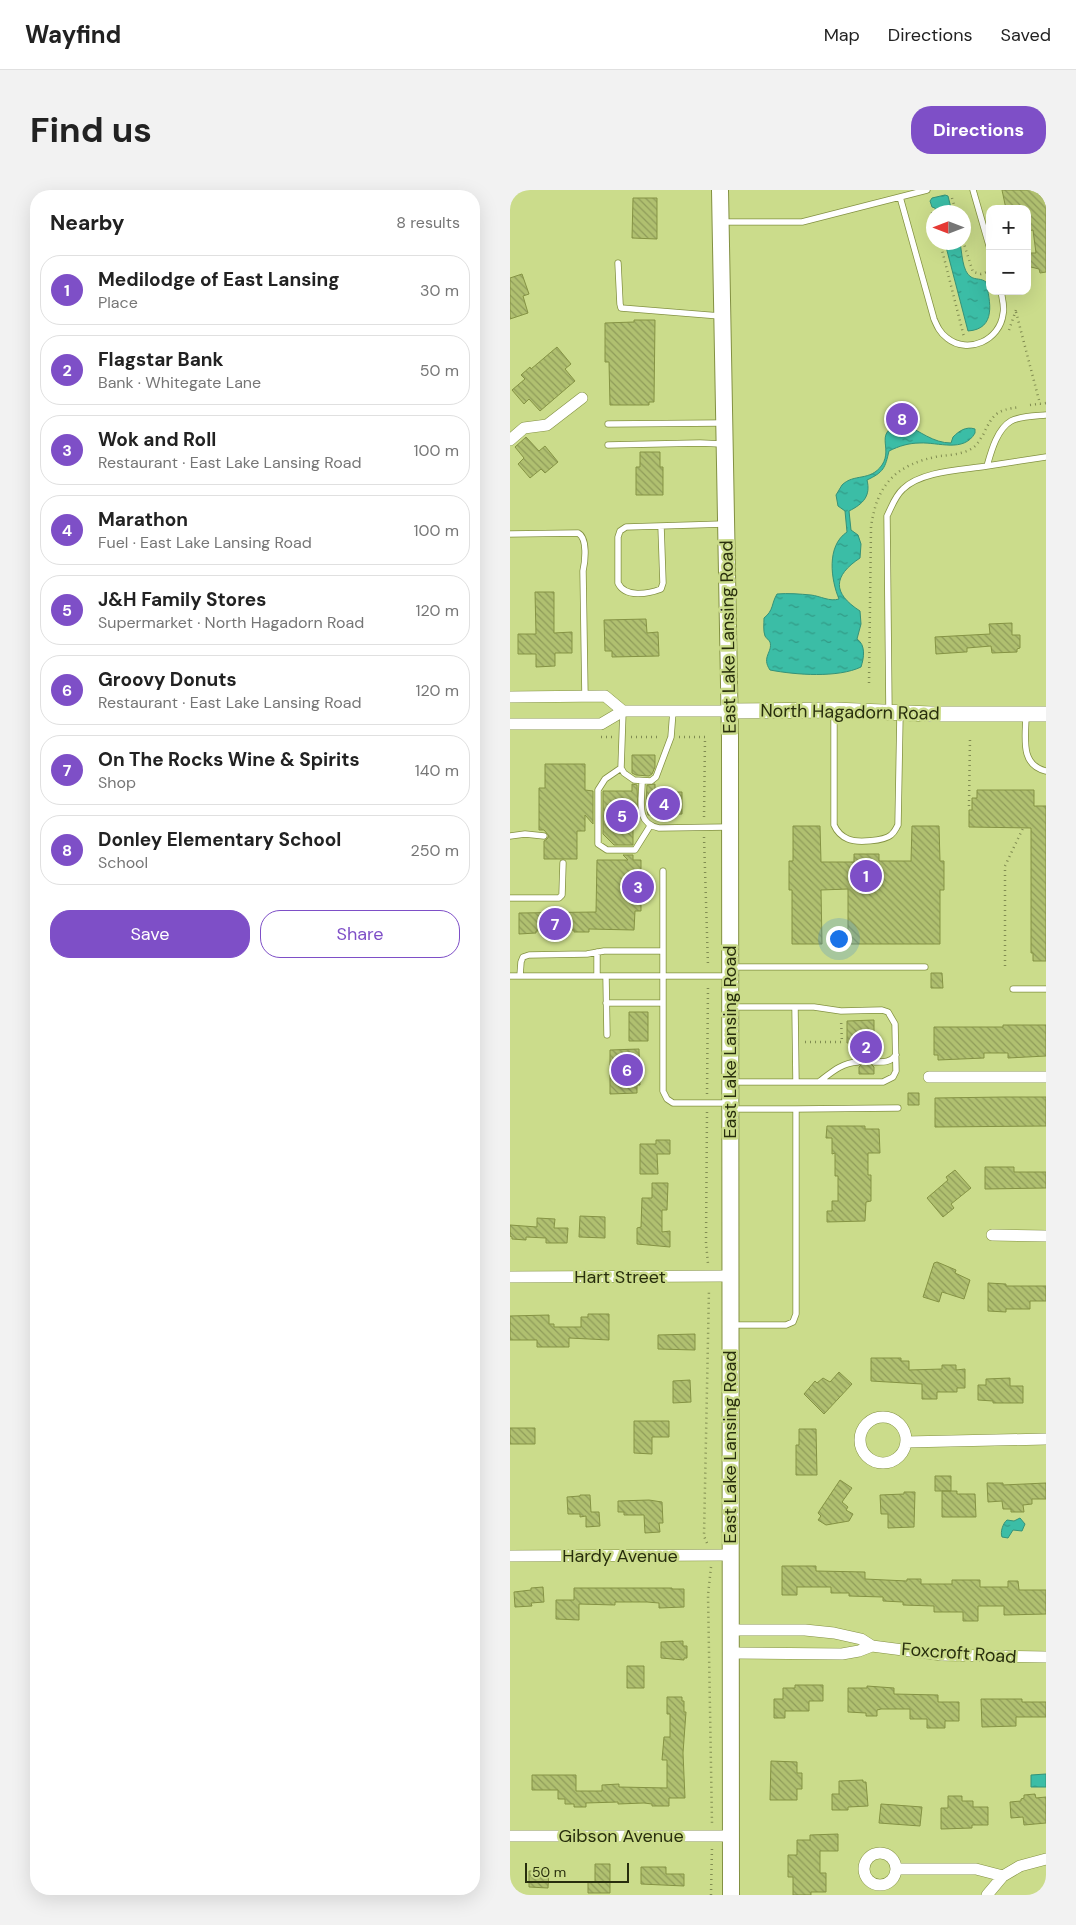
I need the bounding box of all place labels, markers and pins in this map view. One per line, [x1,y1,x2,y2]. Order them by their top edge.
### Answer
pin: 8 [886,400,918,438]
pin: 4 [648,785,680,823]
pin: 5 [606,797,638,835]
pin: 1 [850,857,882,895]
pin: 3 [622,868,654,906]
pin: 7 [539,905,571,943]
pin: 2 [850,1028,882,1066]
pin: 6 [611,1051,643,1089]

